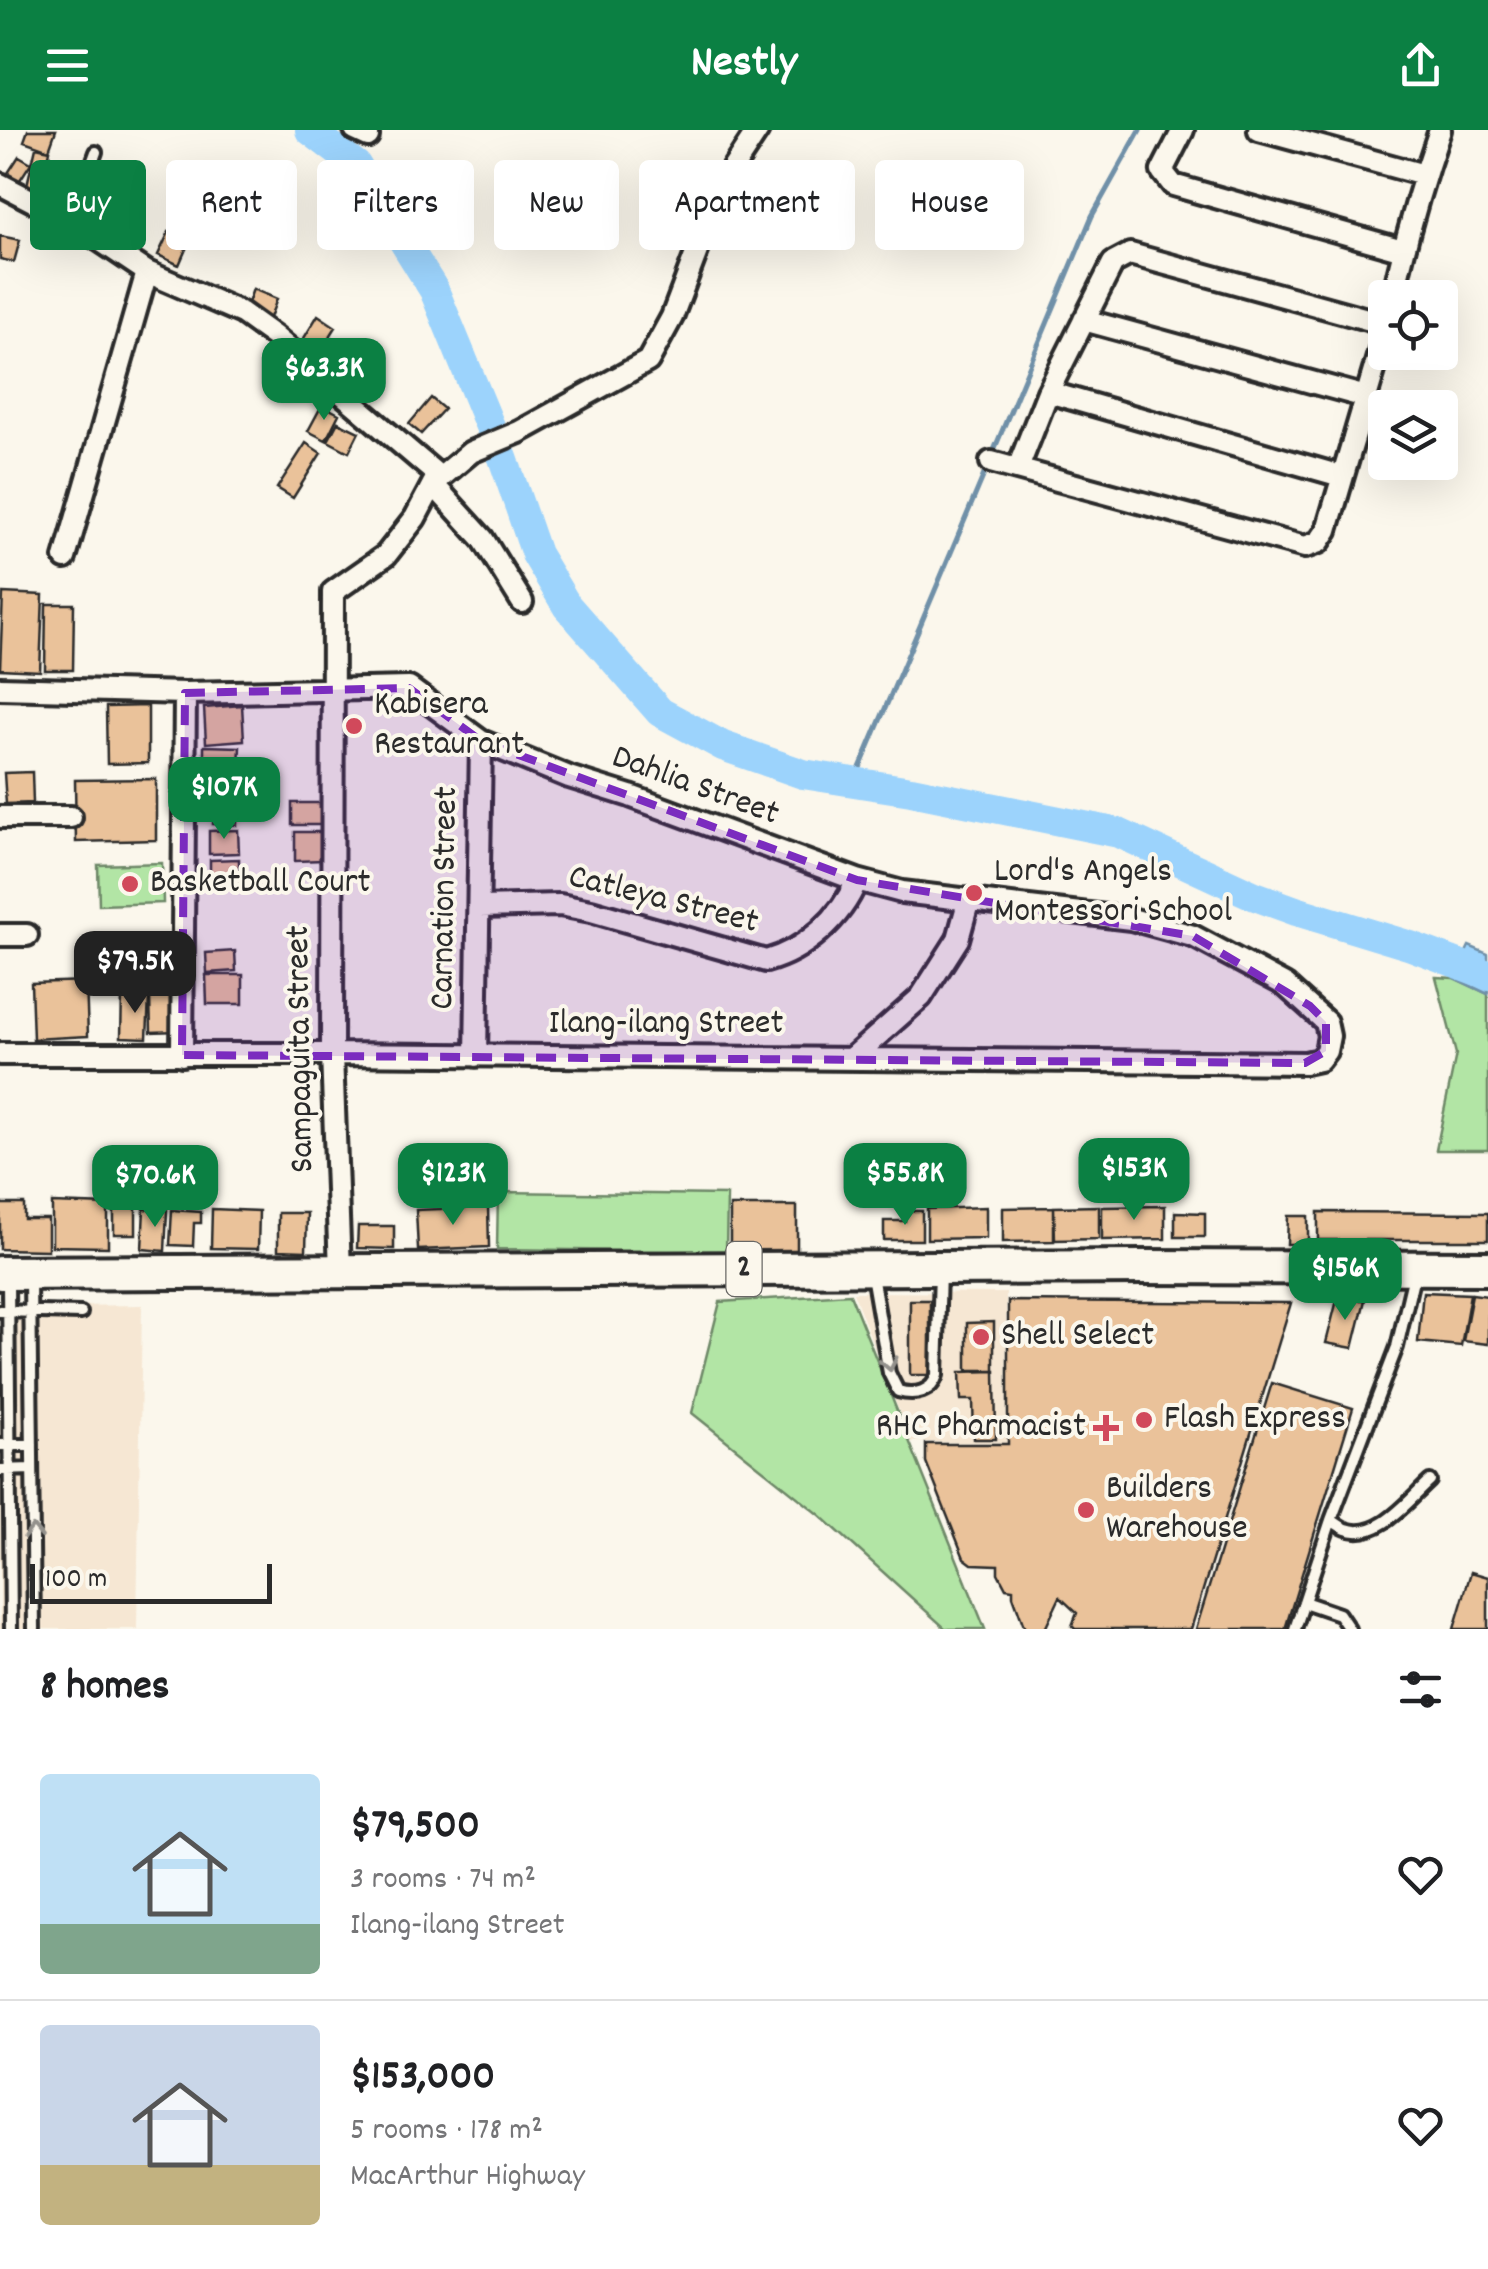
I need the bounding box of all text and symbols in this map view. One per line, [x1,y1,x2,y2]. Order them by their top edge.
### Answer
text: Nestly [691,33,797,97]
icon: menu [40,38,95,93]
icon: share [1393,38,1448,93]
chip: Buy [30,160,146,250]
chip: Rent [166,160,297,250]
chip: Filters [317,160,474,250]
chip: New [494,160,619,250]
chip: Apartment [639,160,855,250]
chip: House [875,160,1024,250]
map controls [1368,280,1458,480]
button: locate [1368,280,1458,370]
pin: $63.3K [243,338,405,423]
text: $63.3K [284,347,364,393]
button: layers [1368,390,1458,480]
place label: Kabisera Restaurant [374,681,524,771]
marker: Kabisera Restaurant [343,715,365,737]
street label: Dahlia Street [604,734,786,840]
pin: $107K [154,757,294,842]
text: $107K [190,766,258,812]
street label: Carnation Street [419,786,473,1010]
place label: Lord's Angels Montessori School [994,848,1232,938]
street label: Catleya Street [563,853,763,949]
place label: Basketball Court [150,859,371,909]
marker: Basketball Court [119,873,141,895]
marker: Lord's Angels Montessori School [963,882,985,904]
street label: Sampaguita Street [275,925,329,1173]
pin: $79.5K [54,931,216,1016]
text: $79.5K [96,940,174,986]
street label: Ilang-ilang Street [549,1000,783,1050]
pin: $153K [1064,1138,1204,1223]
pin: $123K [383,1143,523,1228]
pin: $55.8K [824,1143,986,1228]
pin: $70.6K [74,1145,236,1230]
text: $153K [1100,1147,1168,1193]
text: $123K [420,1152,486,1198]
text: $55.8K [866,1152,944,1198]
text: $70.6K [114,1154,196,1200]
pin: $156K [1275,1238,1415,1323]
road number: 2 [726,1242,762,1296]
text: $156K [1311,1247,1379,1293]
place label: Shell Select [1001,1312,1154,1362]
marker: Shell Select [970,1326,992,1348]
one-way arrow [877,1355,898,1372]
place label: Flash Express [1164,1395,1346,1445]
place label: RHC Pharmacist [876,1403,1086,1453]
marker: Flash Express [1133,1409,1155,1431]
marker: RHC Pharmacist [1095,1417,1117,1439]
place label: Builders Warehouse [1106,1465,1248,1555]
marker: Builders Warehouse [1075,1499,1097,1521]
one-way arrow [22,1523,44,1538]
scale bar [30,1559,272,1604]
text: 100 m [45,1561,107,1601]
text: 8 homes [40,1659,169,1719]
icon: filters [1393,1662,1448,1717]
text: $79,500 [350,1798,480,1858]
icon: home [120,1814,240,1934]
icon: heart [1393,1847,1448,1902]
text: 3 rooms · 74 m² [350,1858,536,1904]
text: Ilang-ilang Street [350,1904,565,1950]
text: $153,000 [350,2049,495,2109]
icon: home [120,2065,240,2185]
icon: heart [1393,2098,1448,2153]
text: 5 rooms · 178 m² [350,2109,543,2155]
text: MacArthur Highway [350,2155,585,2201]

